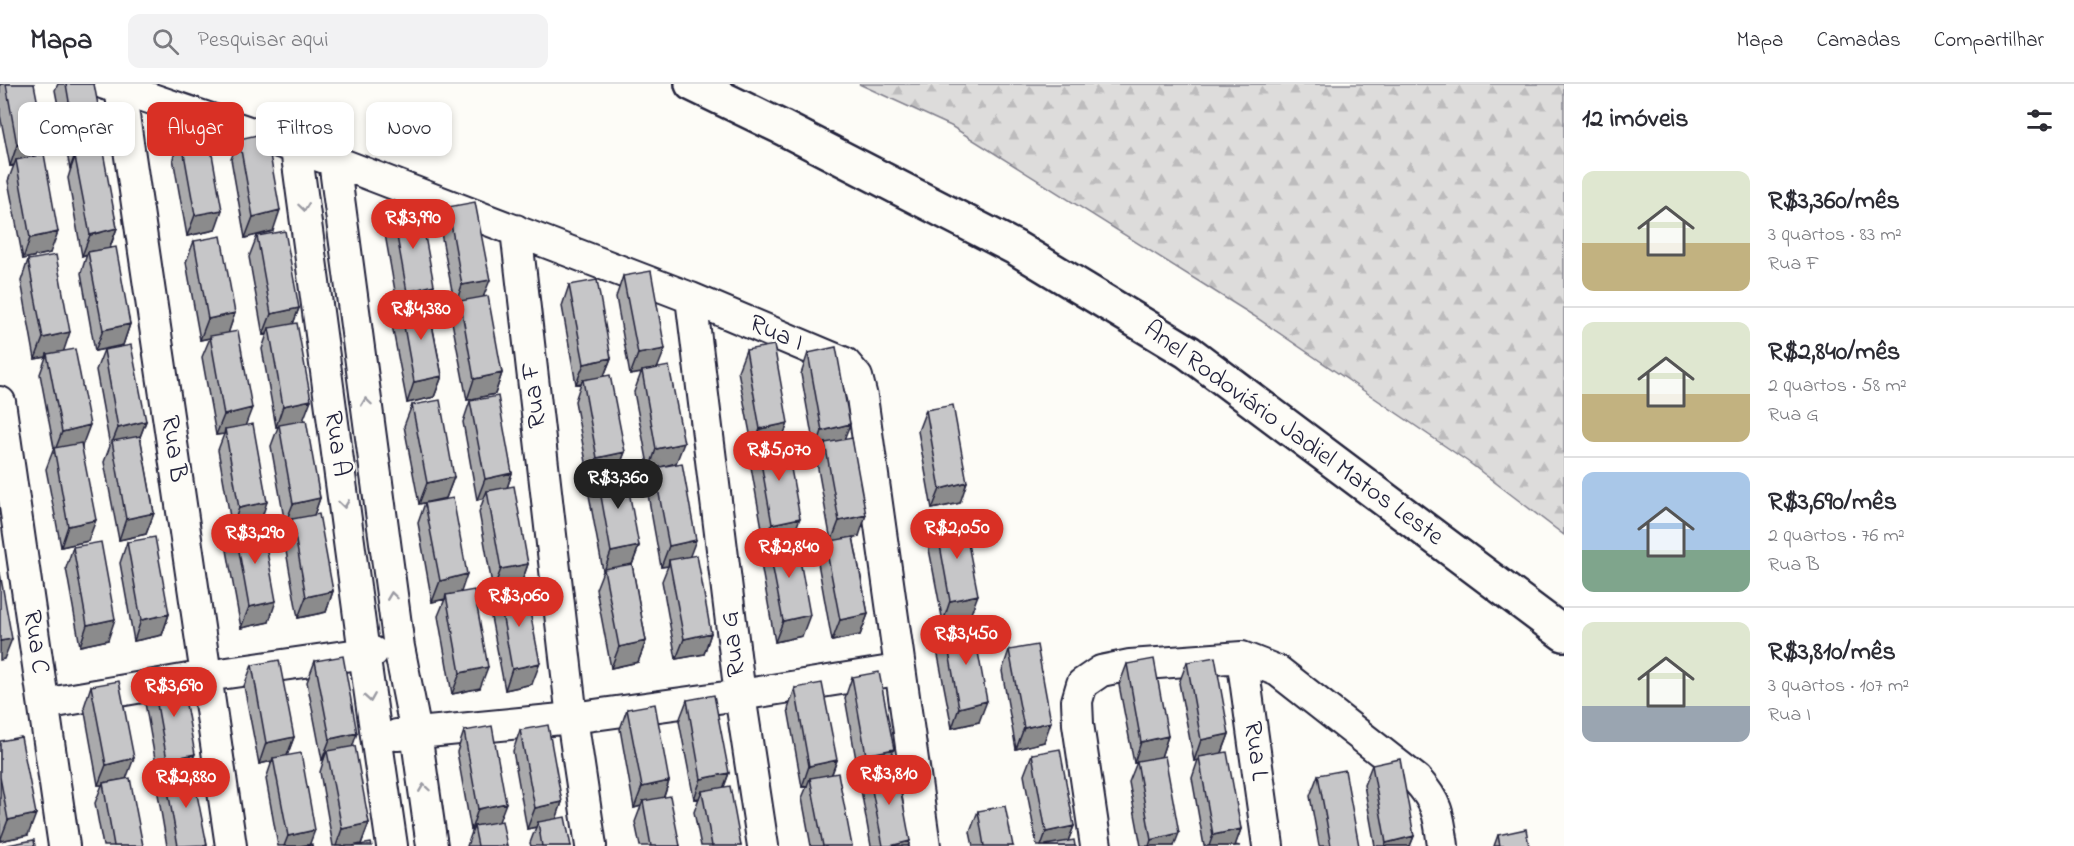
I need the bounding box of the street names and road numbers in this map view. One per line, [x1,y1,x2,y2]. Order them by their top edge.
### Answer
street label: Rua I [743,306,809,362]
street label: Anel Rodoviário Jadiel Matos Leste [1135,312,1451,556]
street label: Rua F [512,360,558,430]
street label: Rua A [313,409,359,479]
street label: Rua B [150,413,196,485]
street label: Rua C [12,608,58,676]
street label: Rua G [711,609,757,679]
street label: Rua L [1232,719,1278,783]

